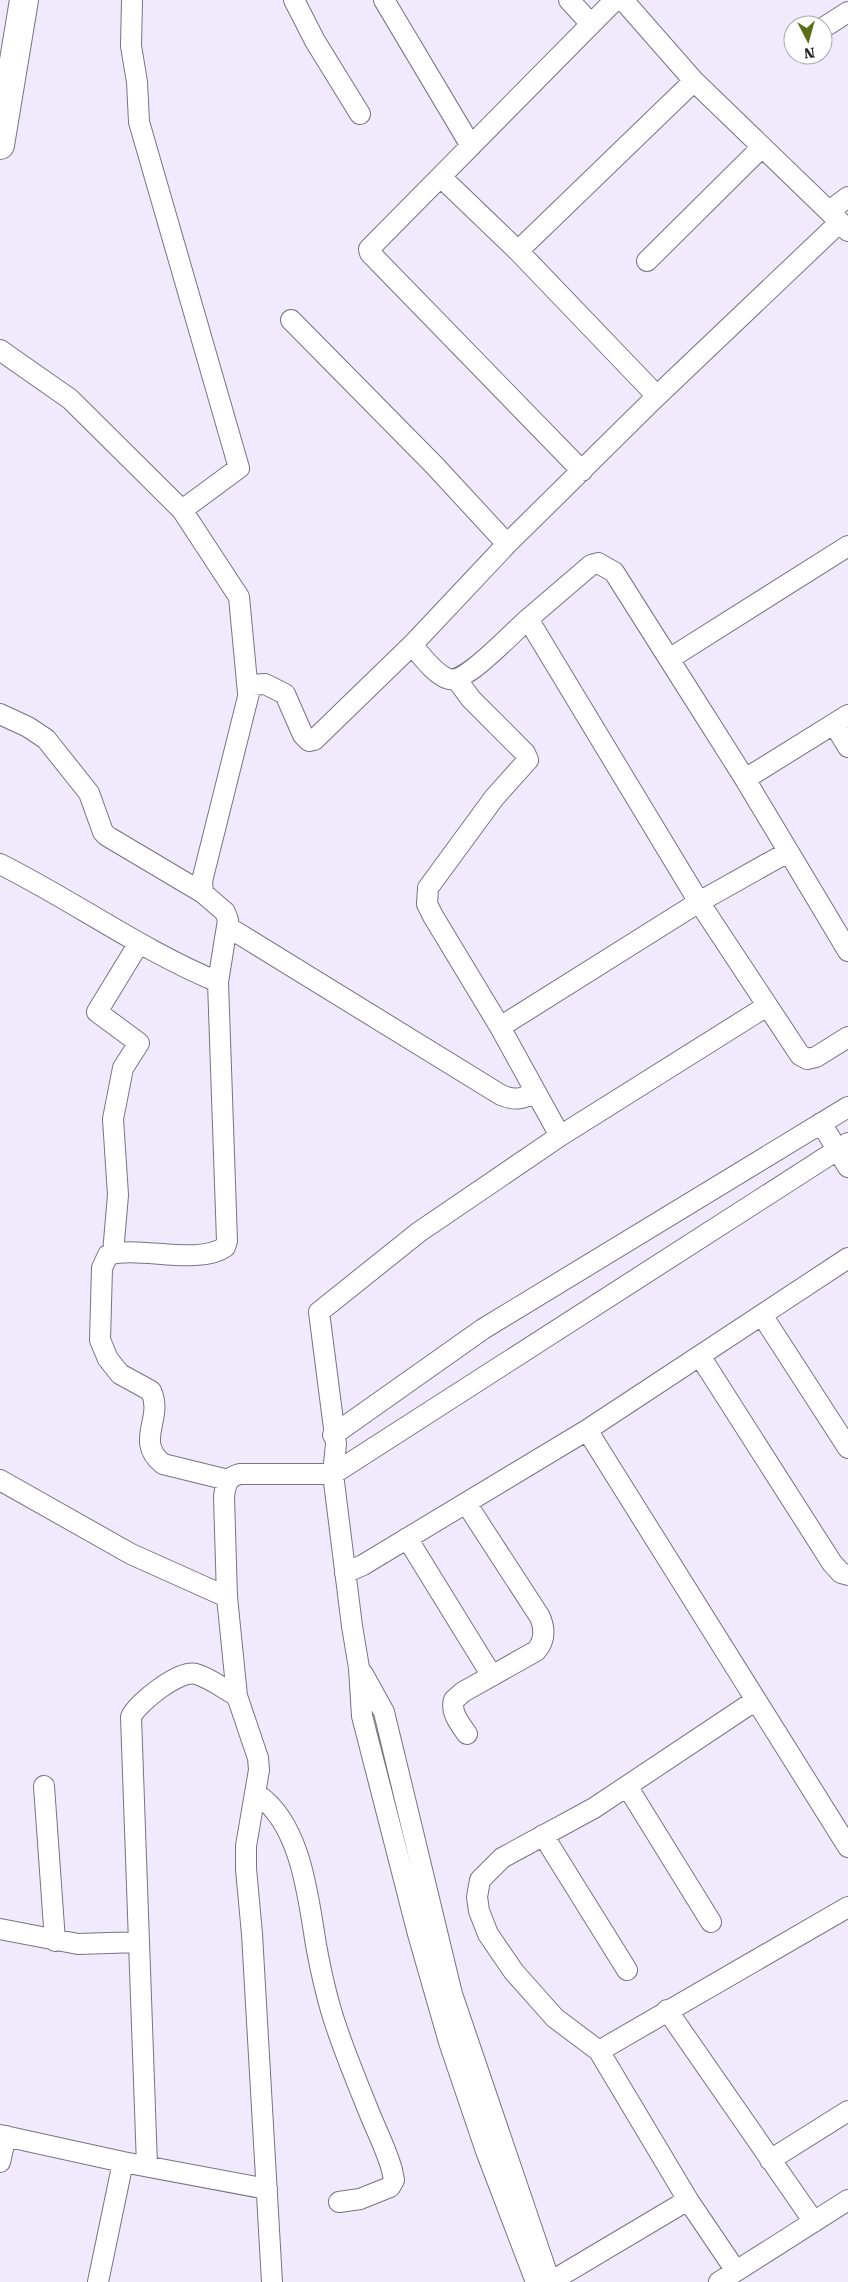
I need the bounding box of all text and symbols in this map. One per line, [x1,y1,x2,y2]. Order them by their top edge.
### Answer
north arrow [783,15,833,65]
text: N [803,44,816,61]

